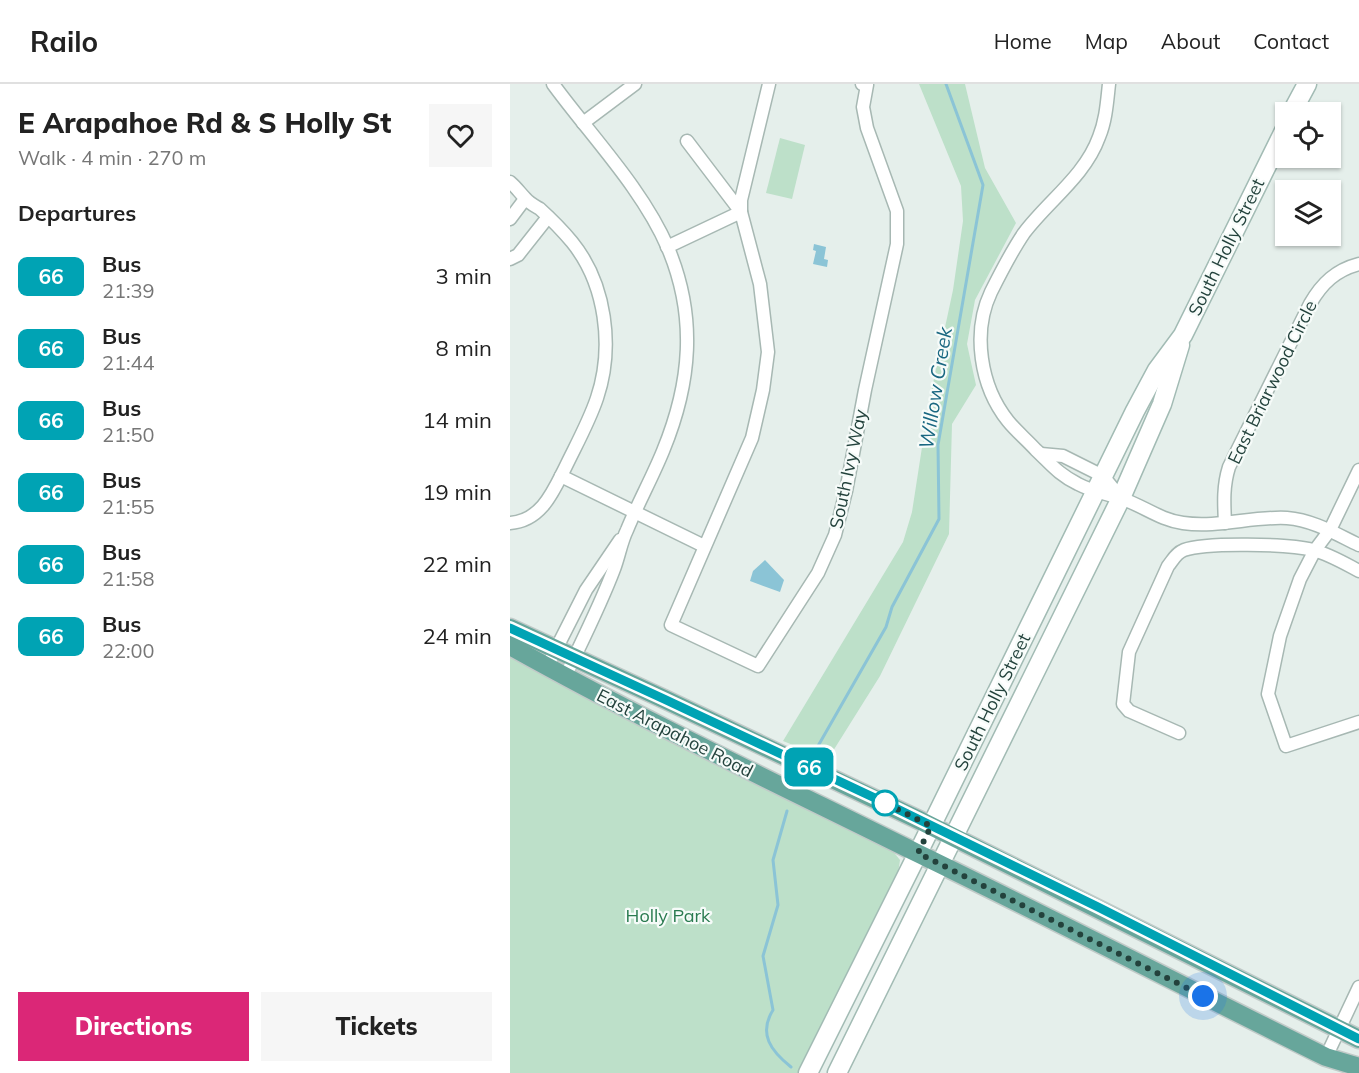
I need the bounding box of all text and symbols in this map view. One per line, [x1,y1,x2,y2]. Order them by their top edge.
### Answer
text: Railo [30,24,98,59]
text: Home [994,28,1052,54]
text: Map [1085,28,1128,54]
text: About [1161,28,1220,54]
text: Contact [1253,28,1329,54]
map controls [1275,102,1341,246]
button: locate [1275,102,1341,168]
button: heart [429,104,492,167]
text: E Arapahoe Rd & S Holly St [18,105,391,140]
text: Walk · 4 min · 270 m [18,145,206,170]
street label: South Holly Street [1183,175,1269,319]
button: layers [1275,180,1341,246]
text: Departures [18,199,136,227]
text: Bus [102,250,141,278]
text: 3 min [436,262,492,290]
text: 66 [38,263,64,289]
text: 21:39 [102,278,155,303]
street label: East Briarwood Circle [1222,296,1322,468]
text: Bus [102,322,141,350]
water label: Willow Creek [913,324,957,451]
text: 8 min [436,334,492,362]
text: 66 [38,335,64,361]
text: 21:44 [102,350,155,375]
text: Bus [102,394,141,422]
text: 14 min [422,406,492,434]
text: 66 [38,407,64,433]
street label: South Ivy Way [824,407,872,531]
text: 21:50 [102,422,155,447]
text: Bus [102,466,141,494]
text: 19 min [422,478,492,506]
text: 66 [38,479,64,505]
text: 21:55 [102,494,155,519]
text: Bus [102,538,141,566]
text: 22 min [422,550,492,578]
text: 66 [38,551,64,577]
text: 21:58 [102,566,155,591]
text: Bus [102,610,141,638]
text: 24 min [422,622,492,650]
text: 66 [38,623,64,649]
street label: South Holly Street [949,630,1035,774]
text: 22:00 [102,638,155,663]
street label: East Arapahoe Road [593,684,757,782]
line badge: 66 [782,748,836,786]
text: 66 [796,754,822,780]
unlabelled marker [872,790,898,816]
park label: Holly Park [626,904,711,927]
your location [1188,981,1218,1011]
button: Directions [18,992,249,1061]
button: Tickets [261,992,492,1061]

